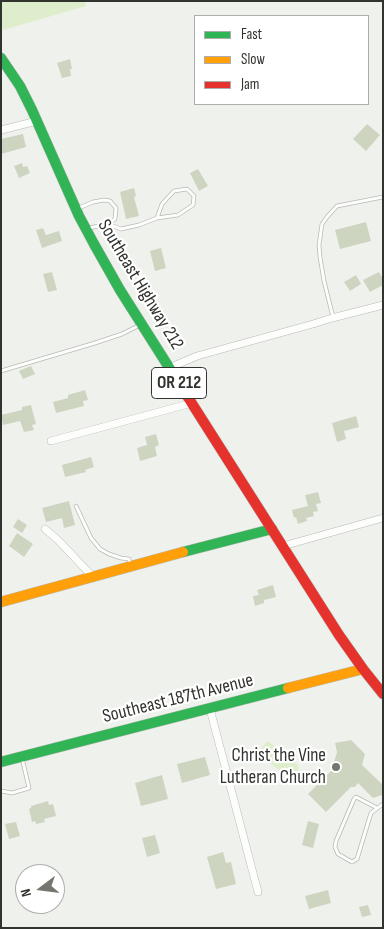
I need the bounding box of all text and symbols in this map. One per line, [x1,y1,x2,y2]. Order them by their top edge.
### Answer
legend [194,15,369,105]
text: Fast [241,25,262,44]
text: Slow [241,50,265,69]
text: Jam [241,75,259,94]
street label: Southeast Highway 212 [92,216,188,354]
road number: OR 212 [152,368,206,398]
street label: Southeast 187th Avenue [100,669,256,729]
place label: Christ the Vine Lutheran Church [220,745,326,789]
marker: Christ the Vine Lutheran Church [330,761,342,773]
north arrow [15,864,65,914]
text: N [17,887,35,899]

